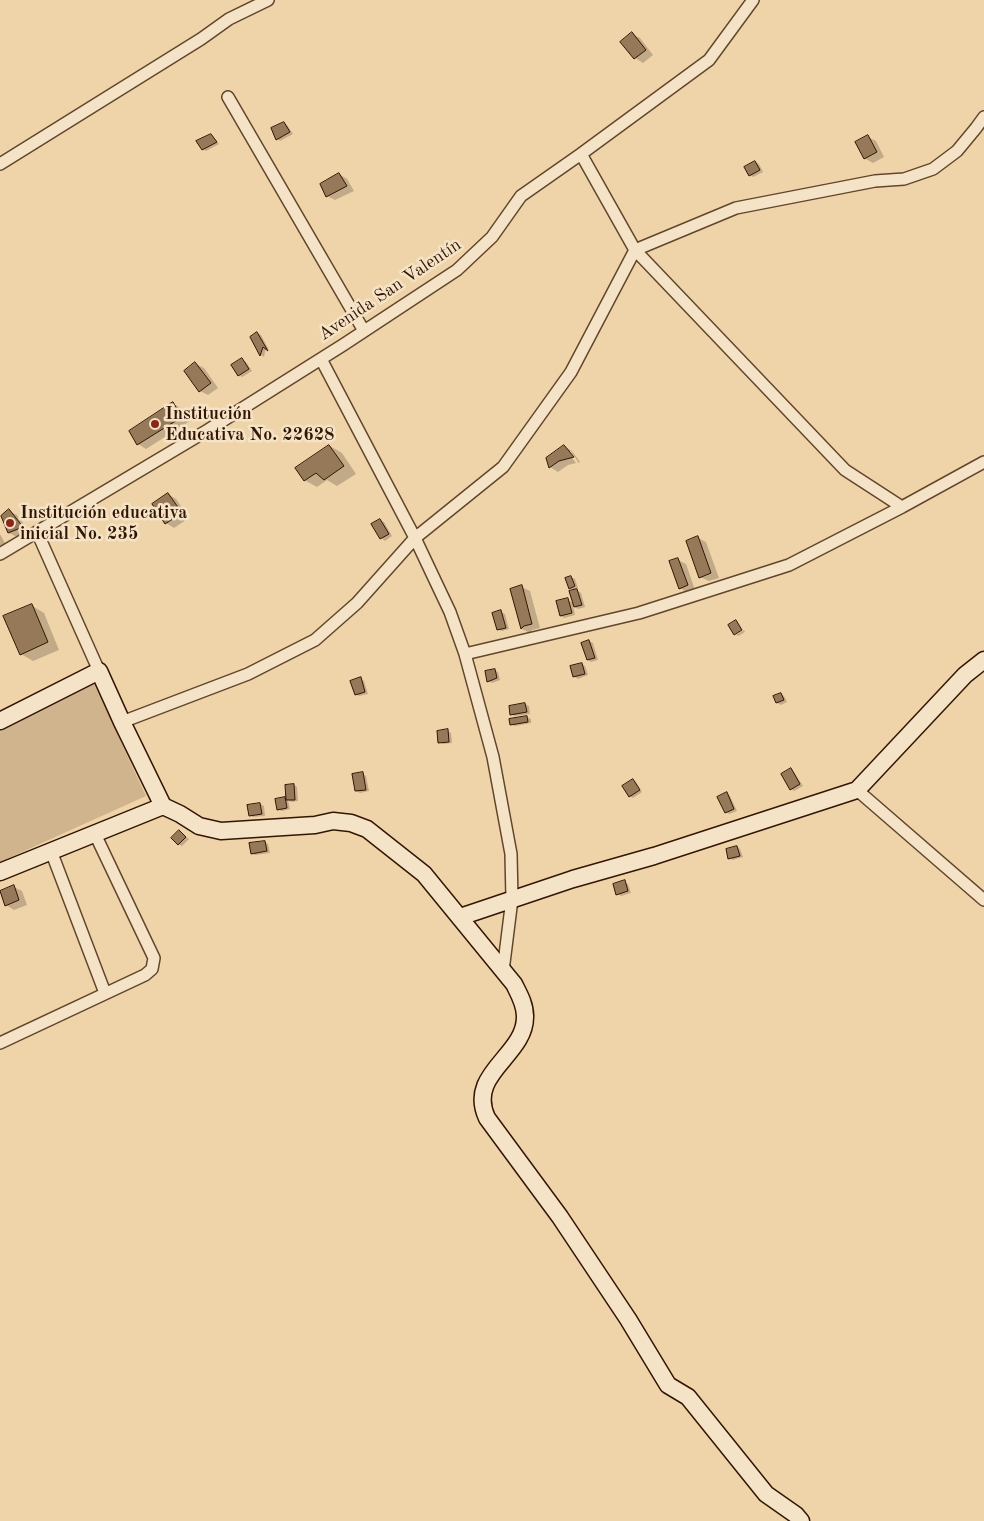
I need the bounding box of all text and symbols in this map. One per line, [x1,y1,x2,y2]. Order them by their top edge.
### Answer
street label: Avenida San Valentín [315,234,465,346]
place label: Institución Educativa No. 22628 [165,403,335,446]
marker: Institución Educativa No. 22628 [149,418,161,430]
place label: Institución educativa inicial No. 235 [20,502,187,544]
marker: Institución educativa inicial No. 235 [4,517,16,529]

